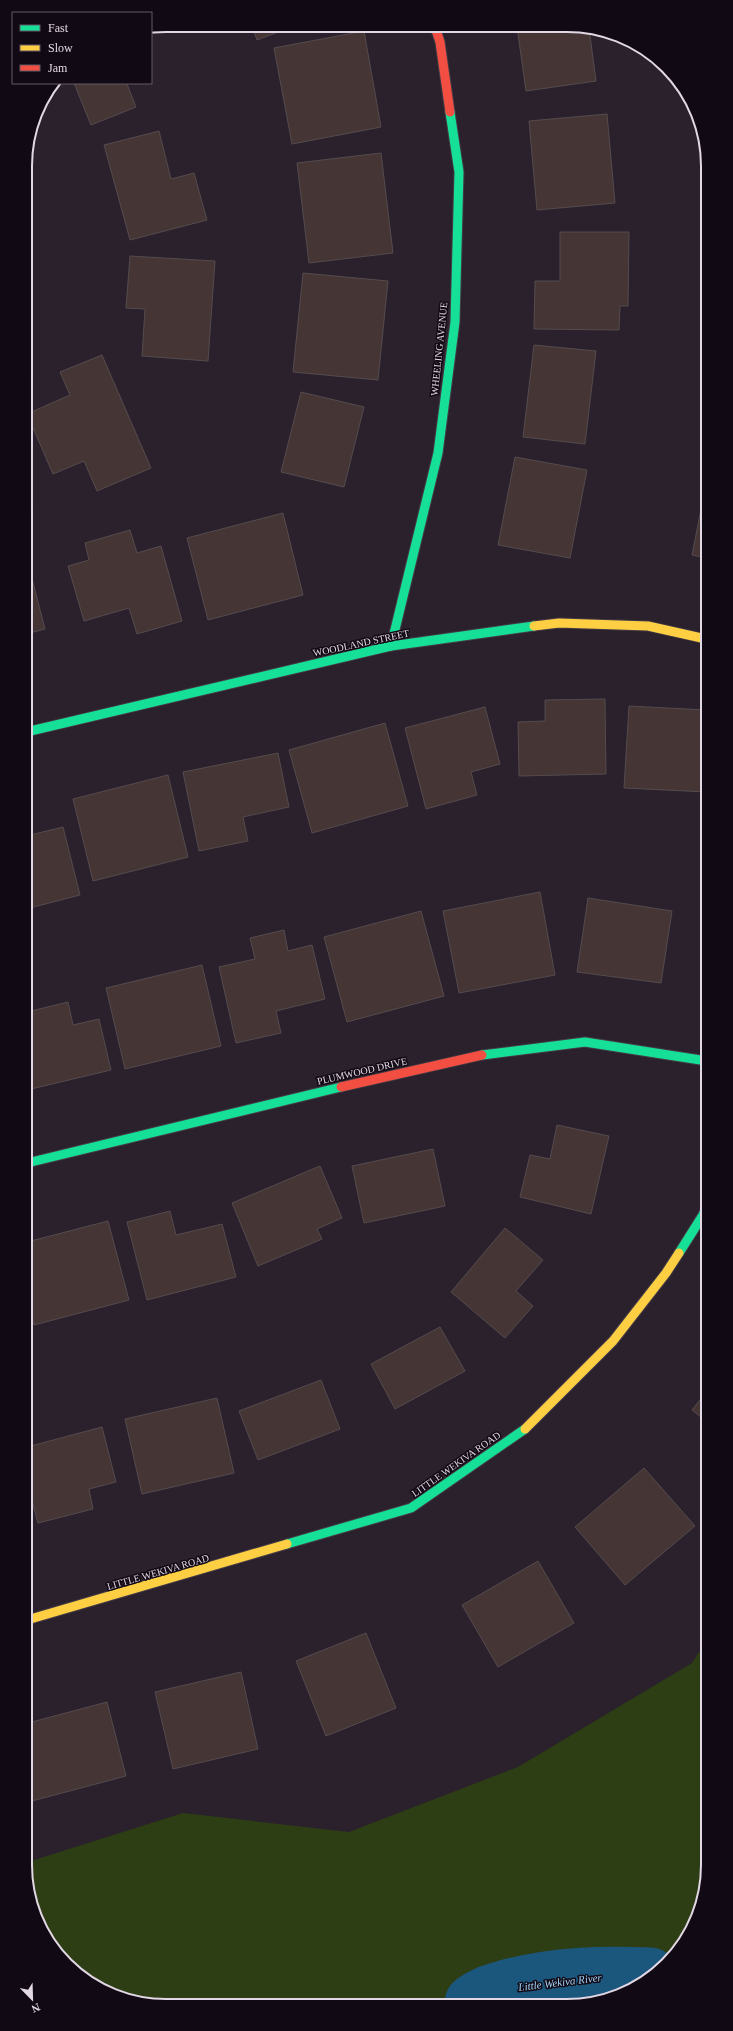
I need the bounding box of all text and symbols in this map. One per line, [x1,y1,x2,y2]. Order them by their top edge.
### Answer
legend [12,12,152,84]
text: Fast [48,21,69,35]
text: Slow [48,41,73,55]
text: Jam [48,61,68,75]
street label: WHEELING AVENUE [429,301,449,397]
street label: WOODLAND STREET [312,627,410,659]
street label: PLUMWOOD DRIVE [316,1055,408,1087]
street label: LITTLE WEKIVA ROAD [410,1429,502,1499]
street label: LITTLE WEKIVA ROAD [106,1552,210,1592]
water label: Little Wekiva River [517,1971,603,1993]
north arrow [12,1979,52,2019]
text: N [30,2001,42,2015]

